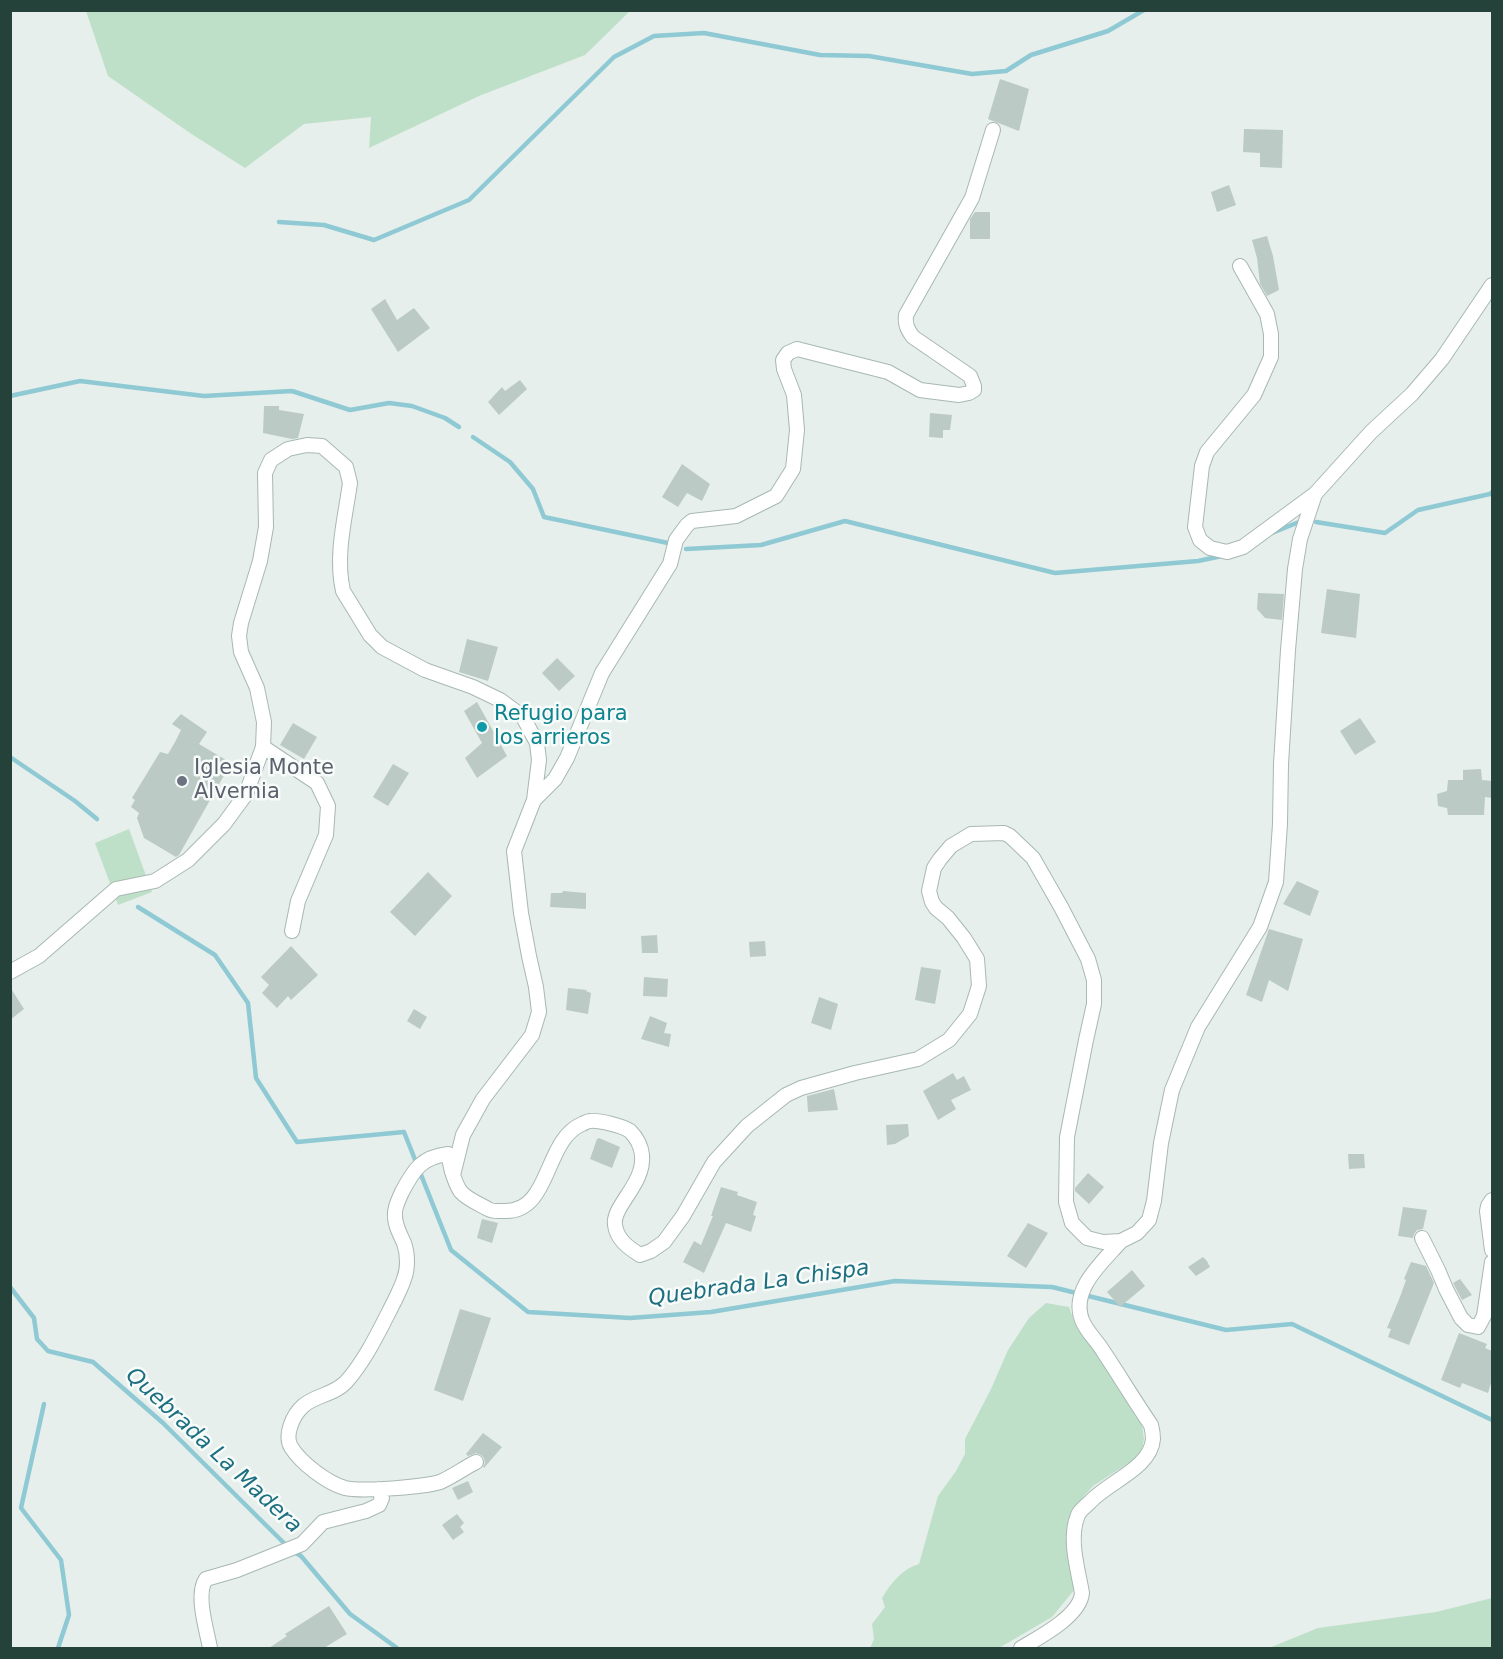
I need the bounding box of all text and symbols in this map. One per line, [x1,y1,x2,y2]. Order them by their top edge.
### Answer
place label: Refugio para los arrieros [494,702,628,752]
marker: Refugio para los arrieros [475,720,489,734]
place label: Iglesia Monte Alvernia [194,756,334,806]
marker: Iglesia Monte Alvernia [175,774,189,788]
water label: Quebrada La Chispa [647,1255,871,1313]
water label: Quebrada La Madera [120,1363,306,1539]

